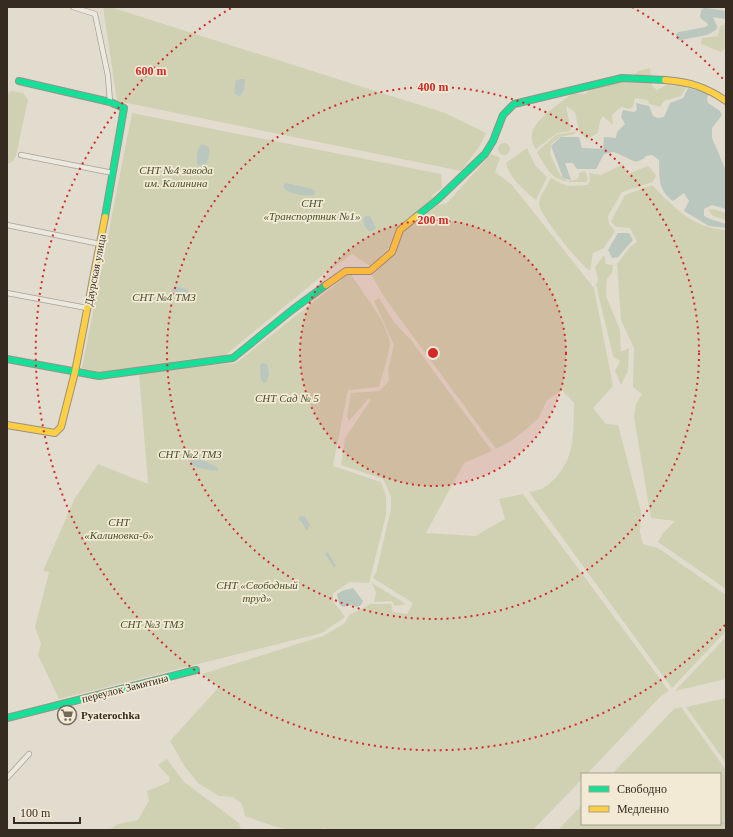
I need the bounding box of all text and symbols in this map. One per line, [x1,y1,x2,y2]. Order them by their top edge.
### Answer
text: 600 m [136,64,167,78]
text: 400 m [418,80,449,94]
park label: СНТ №4 завода им. Калинина [139,164,213,189]
park label: СНТ «Транспортник №1» [263,197,361,222]
text: 200 m [418,213,449,227]
street label: Даурская улица [82,233,108,307]
park label: СНТ №4 ТМЗ [132,291,196,303]
centre of rings [426,346,440,360]
park label: СНТ Сад № 5 [255,392,319,404]
park label: СНТ №2 ТМЗ [158,448,222,460]
park label: СНТ «Калиновка-6» [84,516,154,541]
park label: СНТ «Свободный труд» [216,579,298,604]
park label: СНТ №3 ТМЗ [120,618,184,630]
street label: переулок Замятина [80,671,170,705]
supermarket icon: Pyaterochka [56,704,78,726]
place label: Pyaterochka [81,709,141,721]
legend [581,773,721,825]
text: Свободно [617,782,667,796]
scale bar [14,799,80,825]
text: Медленно [617,802,669,816]
text: 100 m [20,806,51,820]

